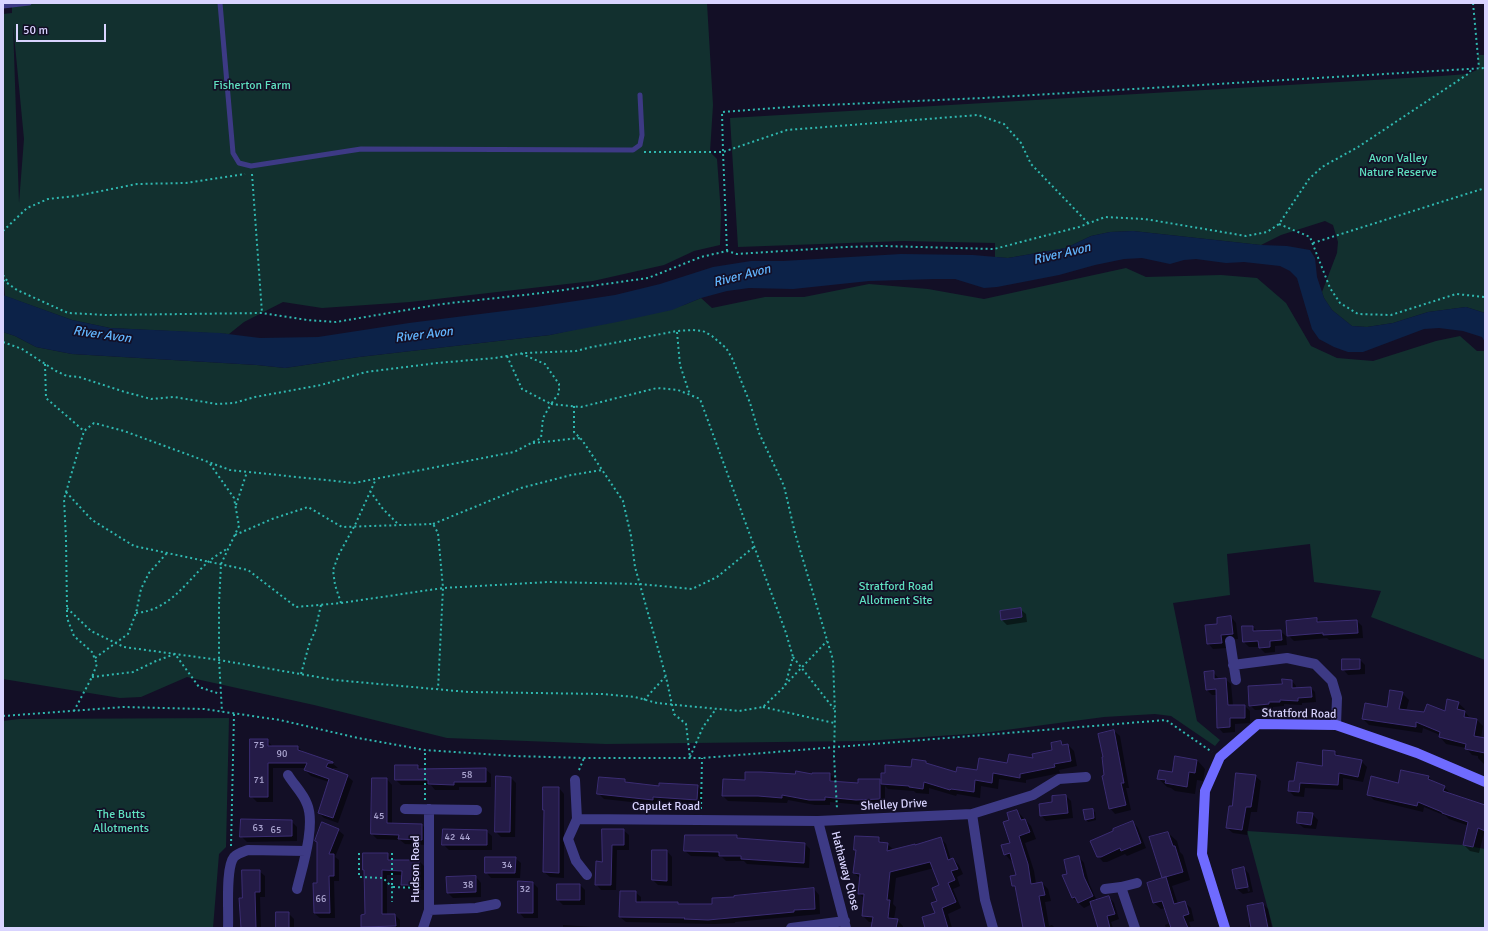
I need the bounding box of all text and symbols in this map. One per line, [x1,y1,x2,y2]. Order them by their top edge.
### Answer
scale bar [18,16,108,42]
text: 50 m [23,23,48,38]
park label: Fisherton Farm [213,79,291,93]
park label: Avon Valley Nature Reserve [1359,152,1437,180]
water label: River Avon [1032,240,1092,268]
water label: River Avon [712,261,772,291]
water label: River Avon [72,323,132,347]
water label: River Avon [394,324,454,346]
park label: Stratford Road Allotment Site [859,580,933,608]
street label: Stratford Road [1262,706,1336,722]
house number: 75 [254,739,264,751]
house number: 90 [277,748,287,760]
house number: 58 [462,769,472,781]
house number: 71 [254,774,264,786]
street label: Shelley Drive [860,796,928,814]
street label: Capulet Road [632,800,700,814]
park label: The Butts Allotments [93,808,149,836]
house number: 45 [374,810,384,822]
house number: 63 [253,822,263,834]
house number: 65 [271,824,281,836]
street label: Hathaway Close [827,830,863,912]
house number: 42 [445,831,455,843]
house number: 44 [460,831,470,843]
street label: Hudson Road [409,835,423,903]
house number: 34 [502,859,512,871]
house number: 38 [463,879,473,891]
house number: 32 [520,883,530,895]
house number: 66 [316,893,326,905]

